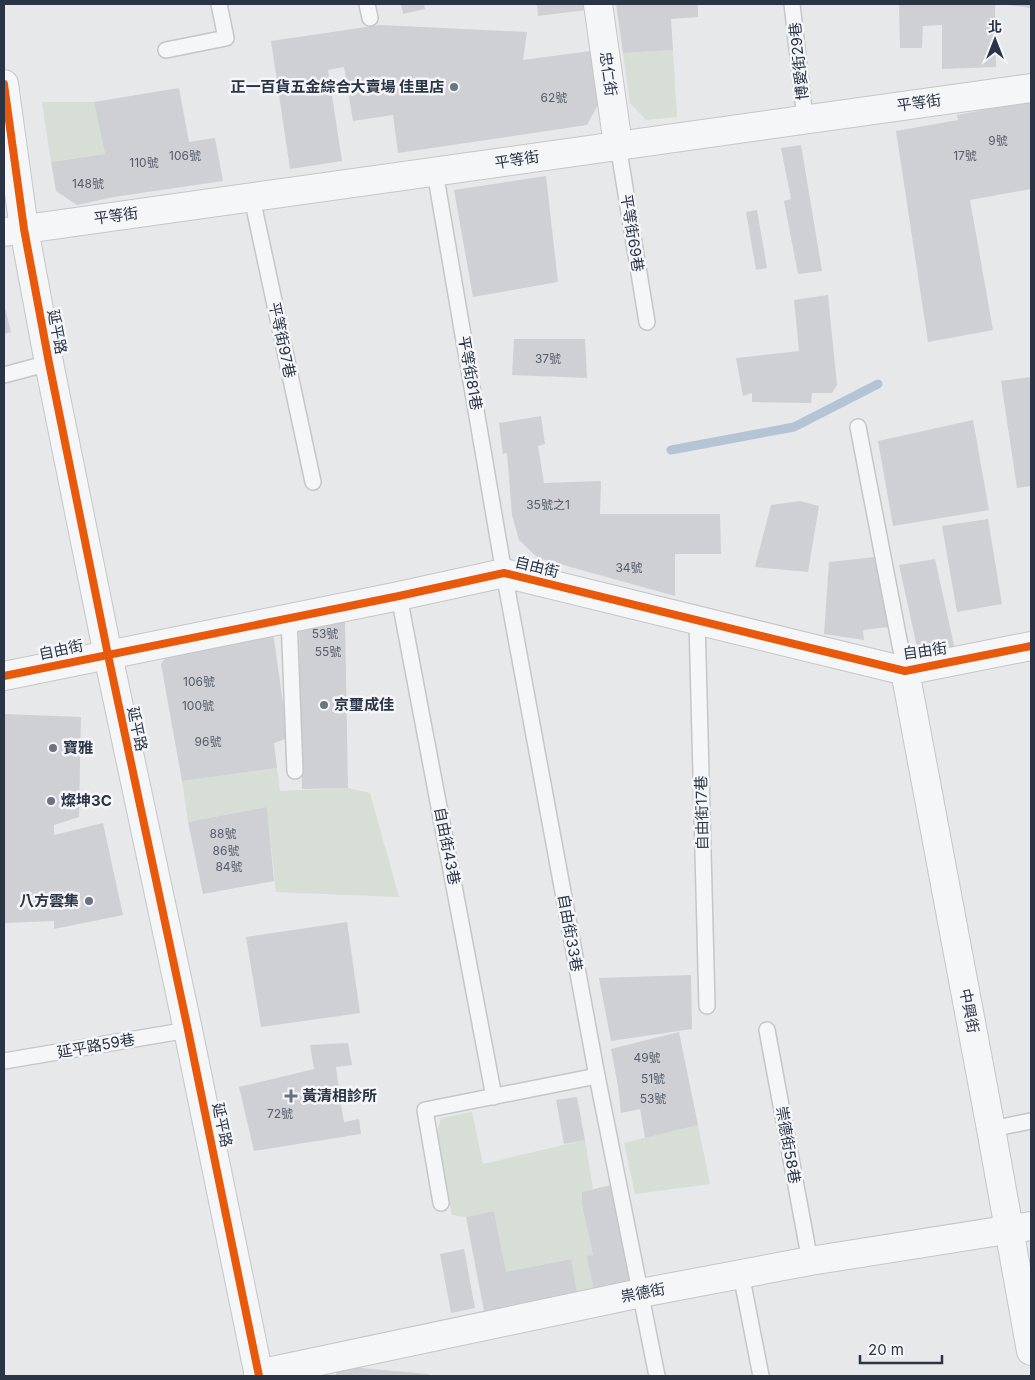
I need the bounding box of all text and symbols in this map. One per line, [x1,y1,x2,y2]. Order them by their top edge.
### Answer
north arrow [970,15,1020,65]
text: 北 [988,18,1002,35]
street label: 博愛街29巷 [785,21,812,101]
street label: 忠仁街 [596,50,621,98]
place label: 正一百貨五金綜合大賣場 佳里店 [230,77,444,96]
marker: 正一百貨五金綜合大賣場 佳里店 [448,81,460,93]
house number: 62號 [541,90,567,105]
street label: 平等街 [895,90,943,115]
house number: 9號 [988,133,1008,148]
street label: 平等街 [493,147,541,172]
house number: 106號 [169,148,201,163]
house number: 17號 [953,148,977,163]
house number: 110號 [129,155,159,170]
house number: 148號 [72,176,104,191]
street label: 平等街69巷 [617,193,648,273]
street label: 平等街 [92,203,140,228]
street label: 平等街97巷 [265,300,300,380]
street label: 延平路 [44,308,71,356]
street label: 平等街81巷 [455,334,486,412]
house number: 37號 [535,351,561,366]
house number: 35號之1 [526,497,570,512]
street label: 自由街 [513,552,561,581]
house number: 34號 [615,560,643,575]
house number: 53號 [312,626,338,641]
street label: 自由街 [37,636,85,663]
street label: 自由街 [901,638,949,663]
house number: 55號 [315,644,341,659]
house number: 106號 [183,674,215,689]
place label: 京璽成佳 [334,695,394,714]
house number: 100號 [182,698,214,713]
marker: 京璽成佳 [318,699,330,711]
street label: 延平路 [124,705,151,753]
house number: 96號 [195,734,221,749]
place label: 寶雅 [63,738,93,757]
marker: 寶雅 [47,742,59,754]
street label: 自由街17巷 [691,776,712,850]
place label: 燦坤3C [61,791,112,810]
marker: 燦坤3C [45,795,57,807]
street label: 自由街43巷 [431,805,464,886]
house number: 88號 [210,826,236,841]
house number: 86號 [213,843,239,858]
house number: 84號 [215,859,243,874]
place label: 八方雲集 [19,891,79,910]
street label: 自由街33巷 [554,893,587,973]
marker: 八方雲集 [83,895,95,907]
street label: 中興街 [956,987,983,1035]
street label: 延平路59巷 [56,1029,136,1062]
house number: 49號 [633,1050,661,1065]
house number: 51號 [641,1071,665,1086]
place label: 黃清相診所 [302,1086,377,1105]
marker: 黃清相診所 [284,1089,298,1103]
house number: 53號 [640,1091,666,1106]
street label: 延平路 [209,1101,236,1149]
street label: 崇德街58巷 [772,1105,805,1185]
house number: 72號 [267,1106,293,1121]
street label: 祟德街 [619,1279,667,1306]
scale bar [860,1332,942,1364]
text: 20 m [868,1340,904,1359]

